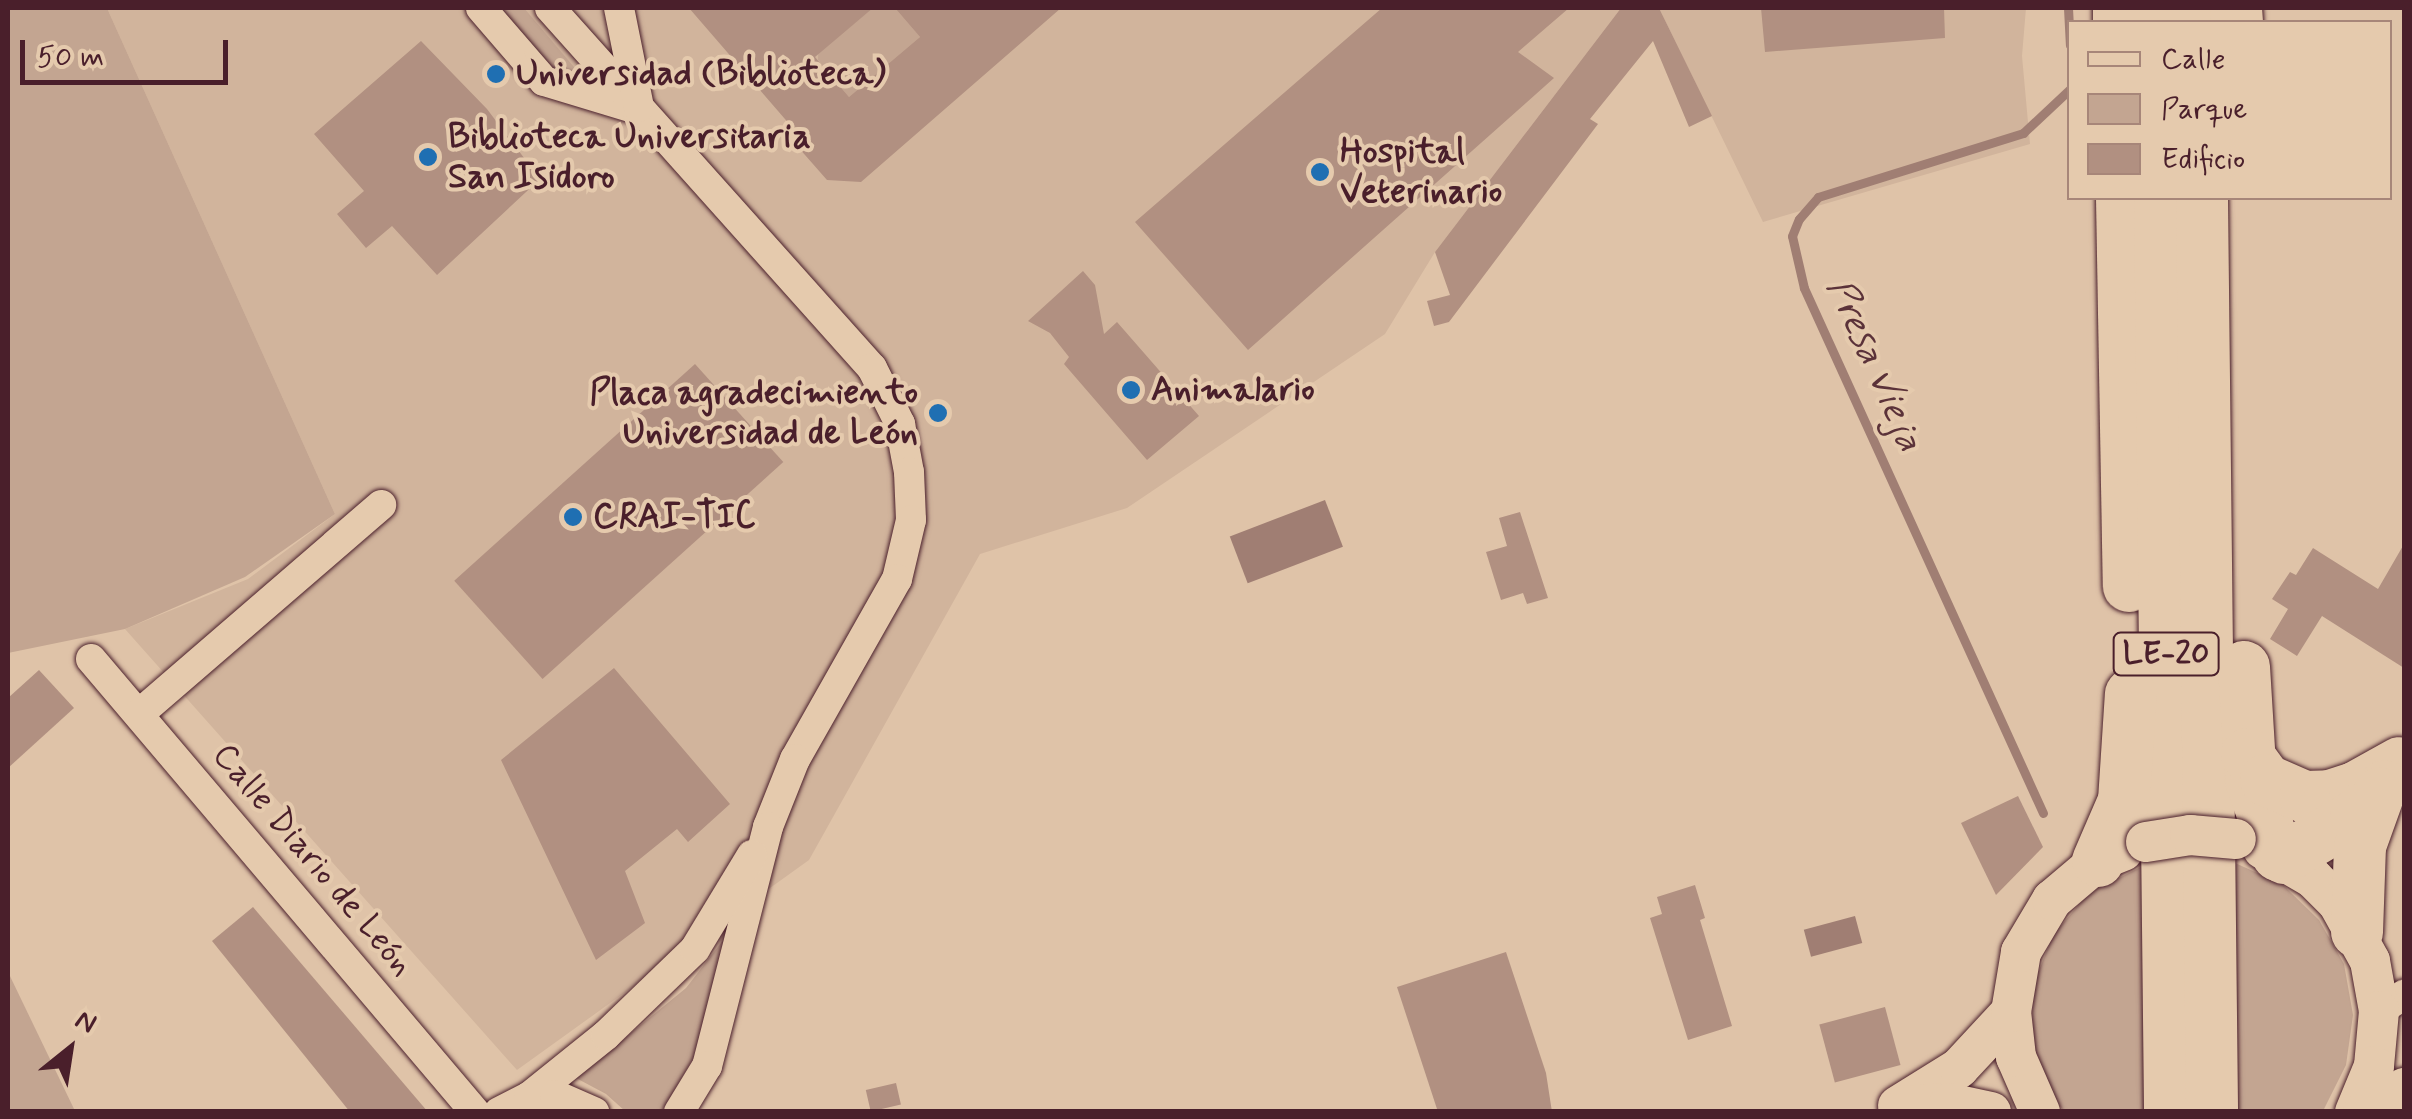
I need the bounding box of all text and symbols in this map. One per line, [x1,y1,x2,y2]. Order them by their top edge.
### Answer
scale bar [25,20,232,82]
legend [2067,20,2392,200]
text: 50 m [37,38,104,77]
text: Calle [2161,40,2226,79]
place label: Universidad (Biblioteca) [516,53,886,95]
marker: Universidad (Biblioteca) [485,63,507,85]
text: Parque [2161,90,2247,129]
place label: Biblioteca Universitaria San Isidoro [448,116,811,198]
place label: Hospital Veterinario [1340,131,1502,213]
text: Edificio [2161,140,2245,179]
marker: Biblioteca Universitaria San Isidoro [417,146,439,168]
marker: Hospital Veterinario [1309,161,1331,183]
water label: Presa Vieja [1815,271,1933,459]
place label: Animalario [1151,369,1315,411]
place label: Placa agradecimiento Universidad de León [591,372,918,454]
marker: Animalario [1120,379,1142,401]
marker: Placa agradecimiento Universidad de León [927,402,949,424]
place label: CRAI-TIC [593,496,756,538]
marker: CRAI-TIC [562,506,584,528]
road number: LE-20 [2111,627,2221,681]
street label: Calle Diario de León [202,734,424,986]
north arrow [20,999,120,1099]
text: N [68,1002,103,1043]

